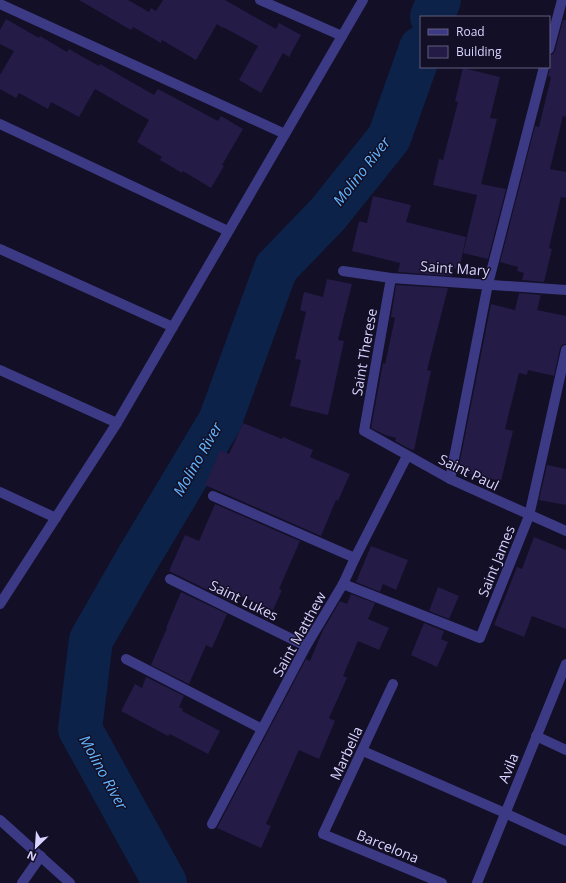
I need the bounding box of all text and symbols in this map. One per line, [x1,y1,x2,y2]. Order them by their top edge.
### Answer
legend [420,16,550,68]
text: Road [456,23,485,40]
text: Building [456,43,502,60]
water label: Molino River [328,132,395,210]
street label: Saint Mary [420,256,491,280]
street label: Saint Therese [347,307,381,397]
water label: Molino River [168,417,227,500]
street label: Saint Paul [436,449,502,495]
street label: Saint James [473,522,519,599]
street label: Saint Lukes [207,575,282,625]
street label: Saint Matthew [268,588,330,680]
street label: Marbella [325,723,367,783]
water label: Molino River [75,731,133,814]
street label: Avila [493,750,523,786]
street label: Barcelona [354,825,422,867]
north arrow [16,827,56,867]
text: N [24,848,39,865]

